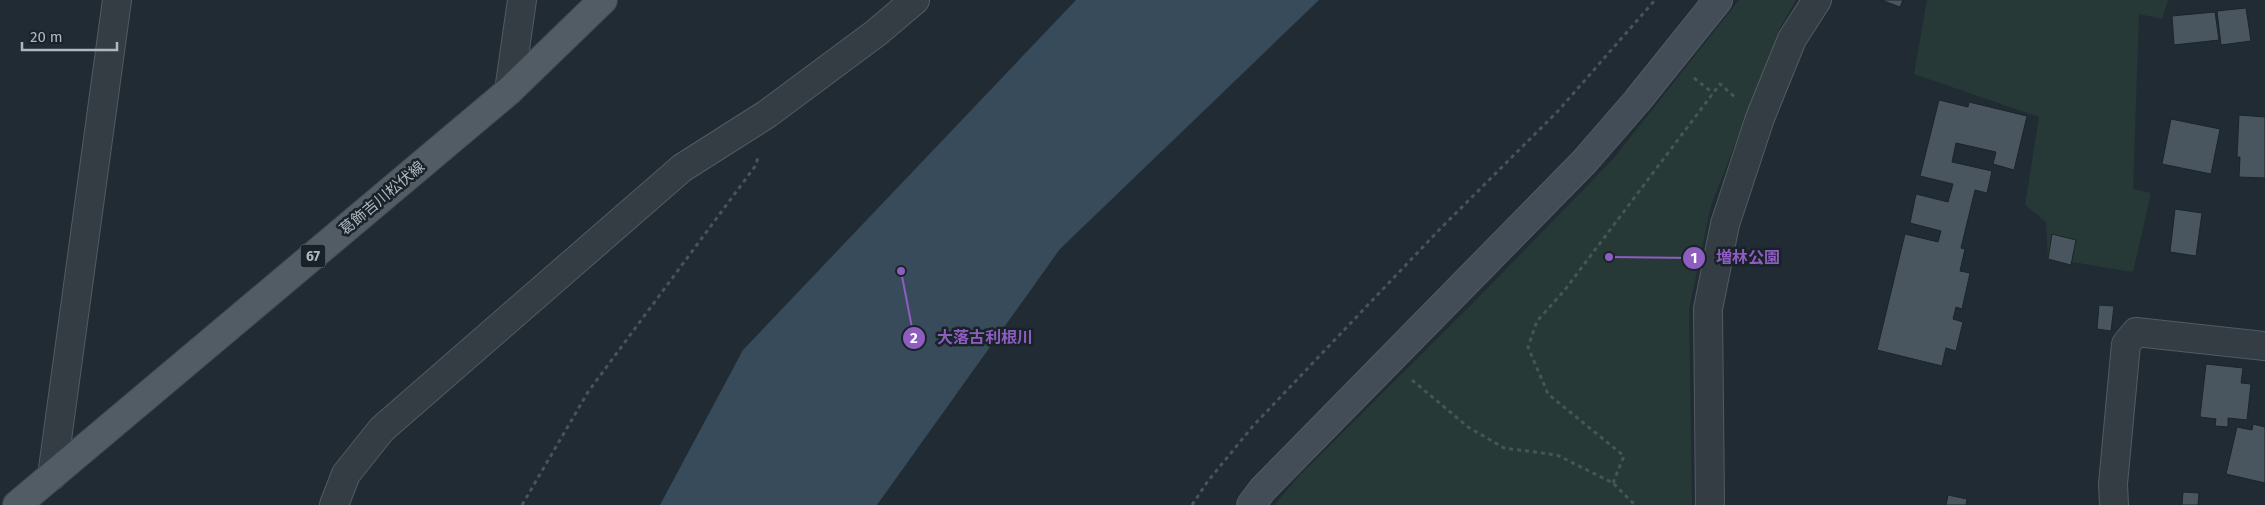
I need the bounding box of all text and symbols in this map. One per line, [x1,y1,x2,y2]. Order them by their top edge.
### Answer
scale bar [22,20,118,52]
text: 20 m [30,28,63,46]
street label: 葛飾吉川松伏線 [336,157,428,239]
callout: 増林公園 [1681,242,1790,273]
road number: 67 [300,245,326,268]
text: 増林公園 [1716,248,1780,267]
text: 1 [1691,249,1697,267]
callout: 大落古利根川 [902,322,1043,353]
text: 大落古利根川 [937,328,1033,347]
text: 2 [910,329,918,347]

